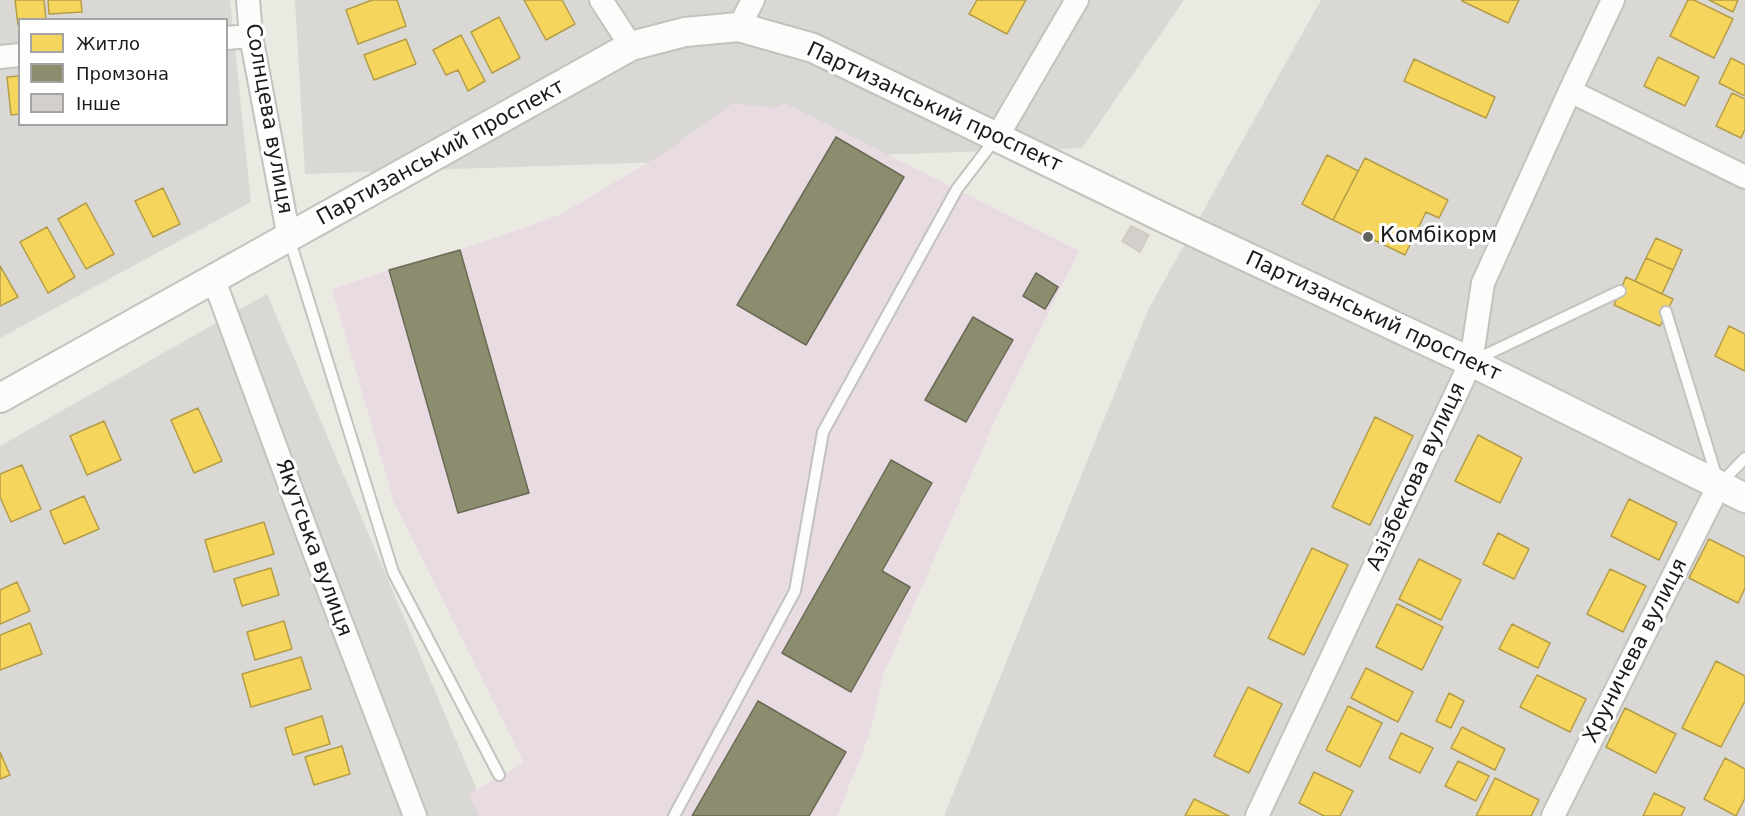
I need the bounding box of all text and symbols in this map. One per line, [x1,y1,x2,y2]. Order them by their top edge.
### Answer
legend [18,18,228,126]
street label: Солнцева вулиця [239,22,297,216]
text: Житло [76,33,140,54]
street label: Партизанський проспект [802,38,1066,178]
text: Промзона [76,63,169,84]
street label: Партизанський проспект [313,74,569,232]
text: Інше [76,93,121,114]
place label: Комбікорм [1380,224,1497,250]
marker: Комбікорм [1361,230,1375,244]
street label: Партизанський проспект [1241,247,1505,387]
street label: Азізбекова вулиця [1362,379,1472,575]
street label: Якутська вулиця [269,456,357,640]
street label: Хруничева вулиця [1579,555,1693,747]

